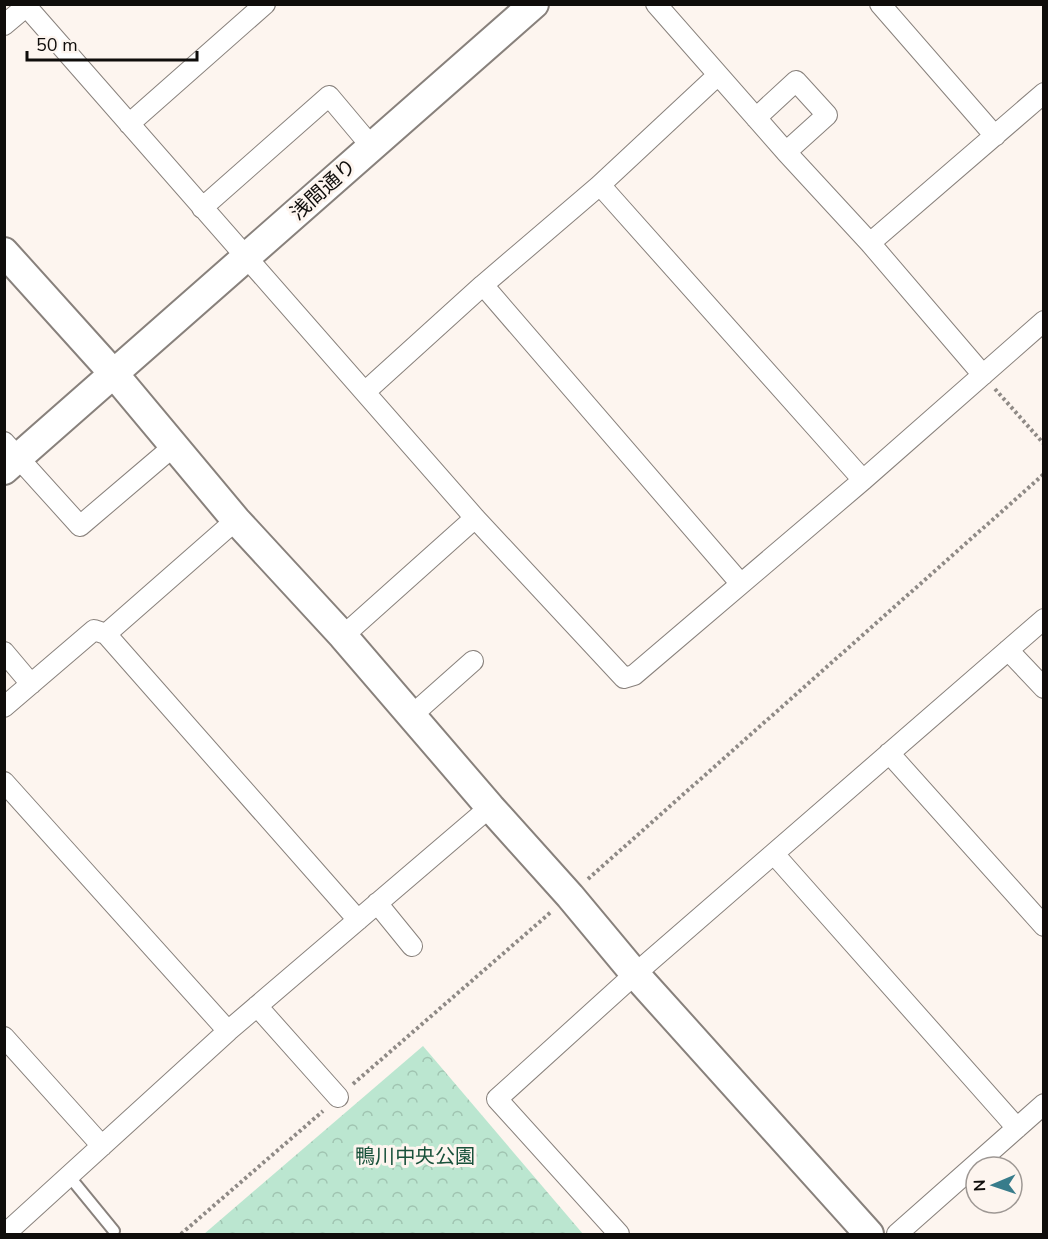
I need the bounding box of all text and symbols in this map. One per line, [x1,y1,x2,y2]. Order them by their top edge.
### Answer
scale bar [27,24,196,62]
text: 50 m [36,33,78,57]
street label: 浅間通り [285,153,362,226]
park label: 鴨川中央公園 [355,1143,475,1170]
north arrow [964,1155,1024,1215]
text: N [969,1179,991,1192]

